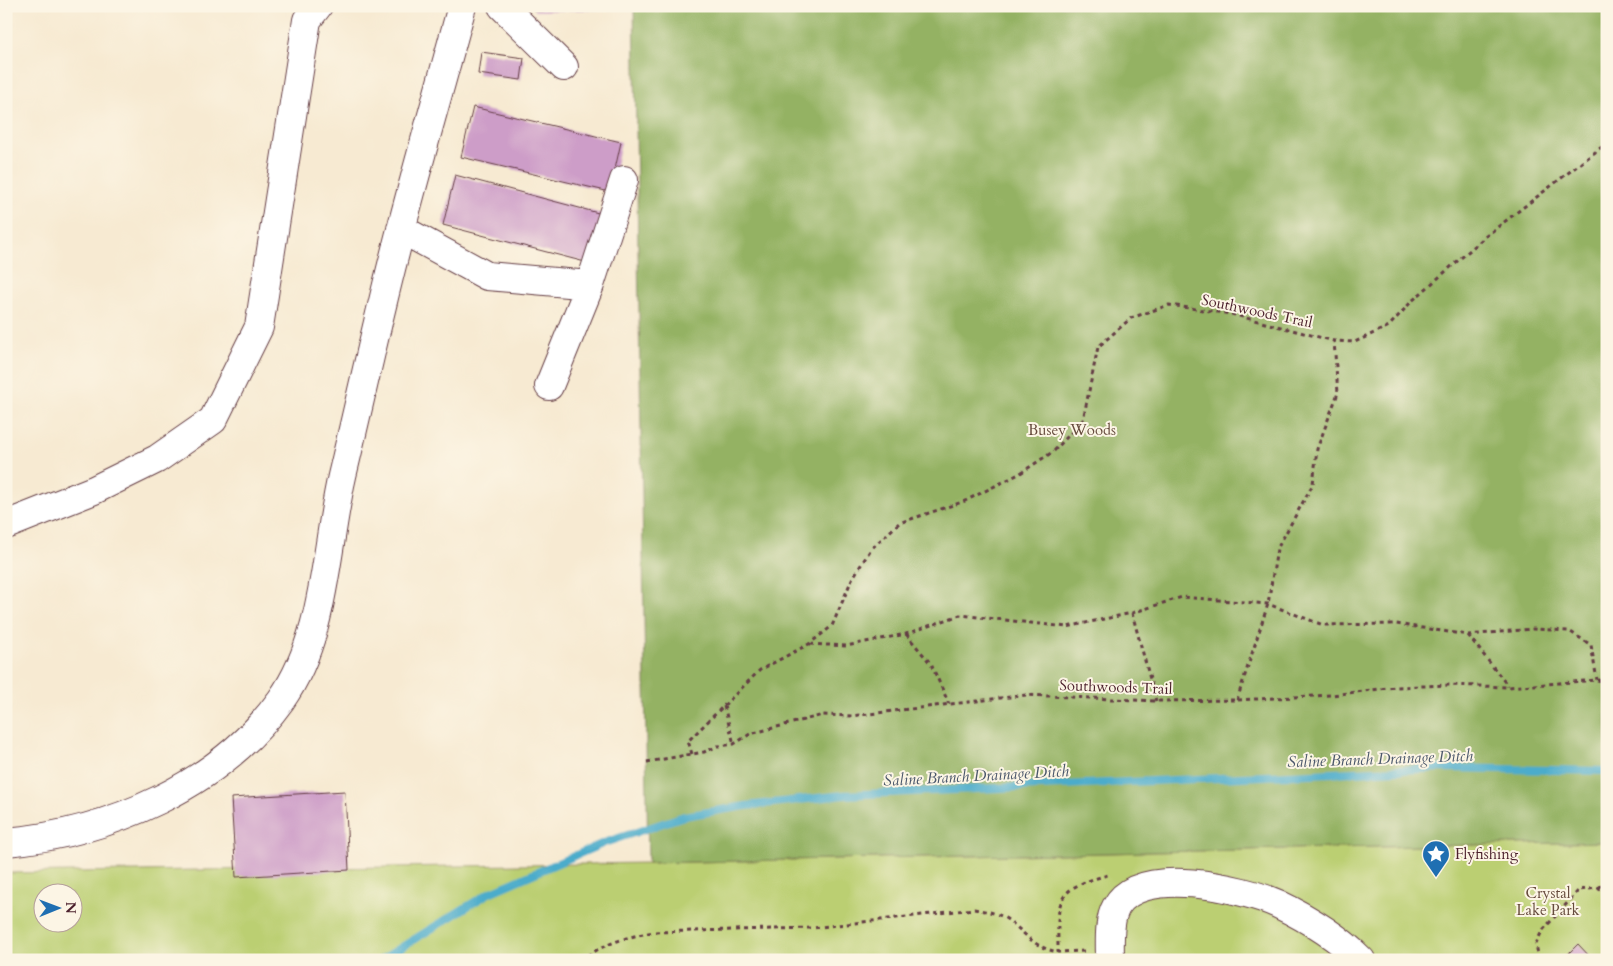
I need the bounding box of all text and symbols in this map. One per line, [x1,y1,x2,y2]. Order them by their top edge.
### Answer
street label: Southwoods Trail [1200,289,1315,333]
park label: Busey Woods [1028,420,1116,440]
street label: Southwoods Trail [1059,675,1173,699]
water label: Saline Branch Drainage Ditch [1287,745,1474,773]
water label: Saline Branch Drainage Ditch [883,760,1070,792]
place icon: Flyfishing [1421,839,1451,878]
place label: Flyfishing [1455,844,1519,864]
park label: Crystal Lake Park [1516,883,1580,920]
north arrow [32,884,82,934]
text: N [61,902,80,914]

